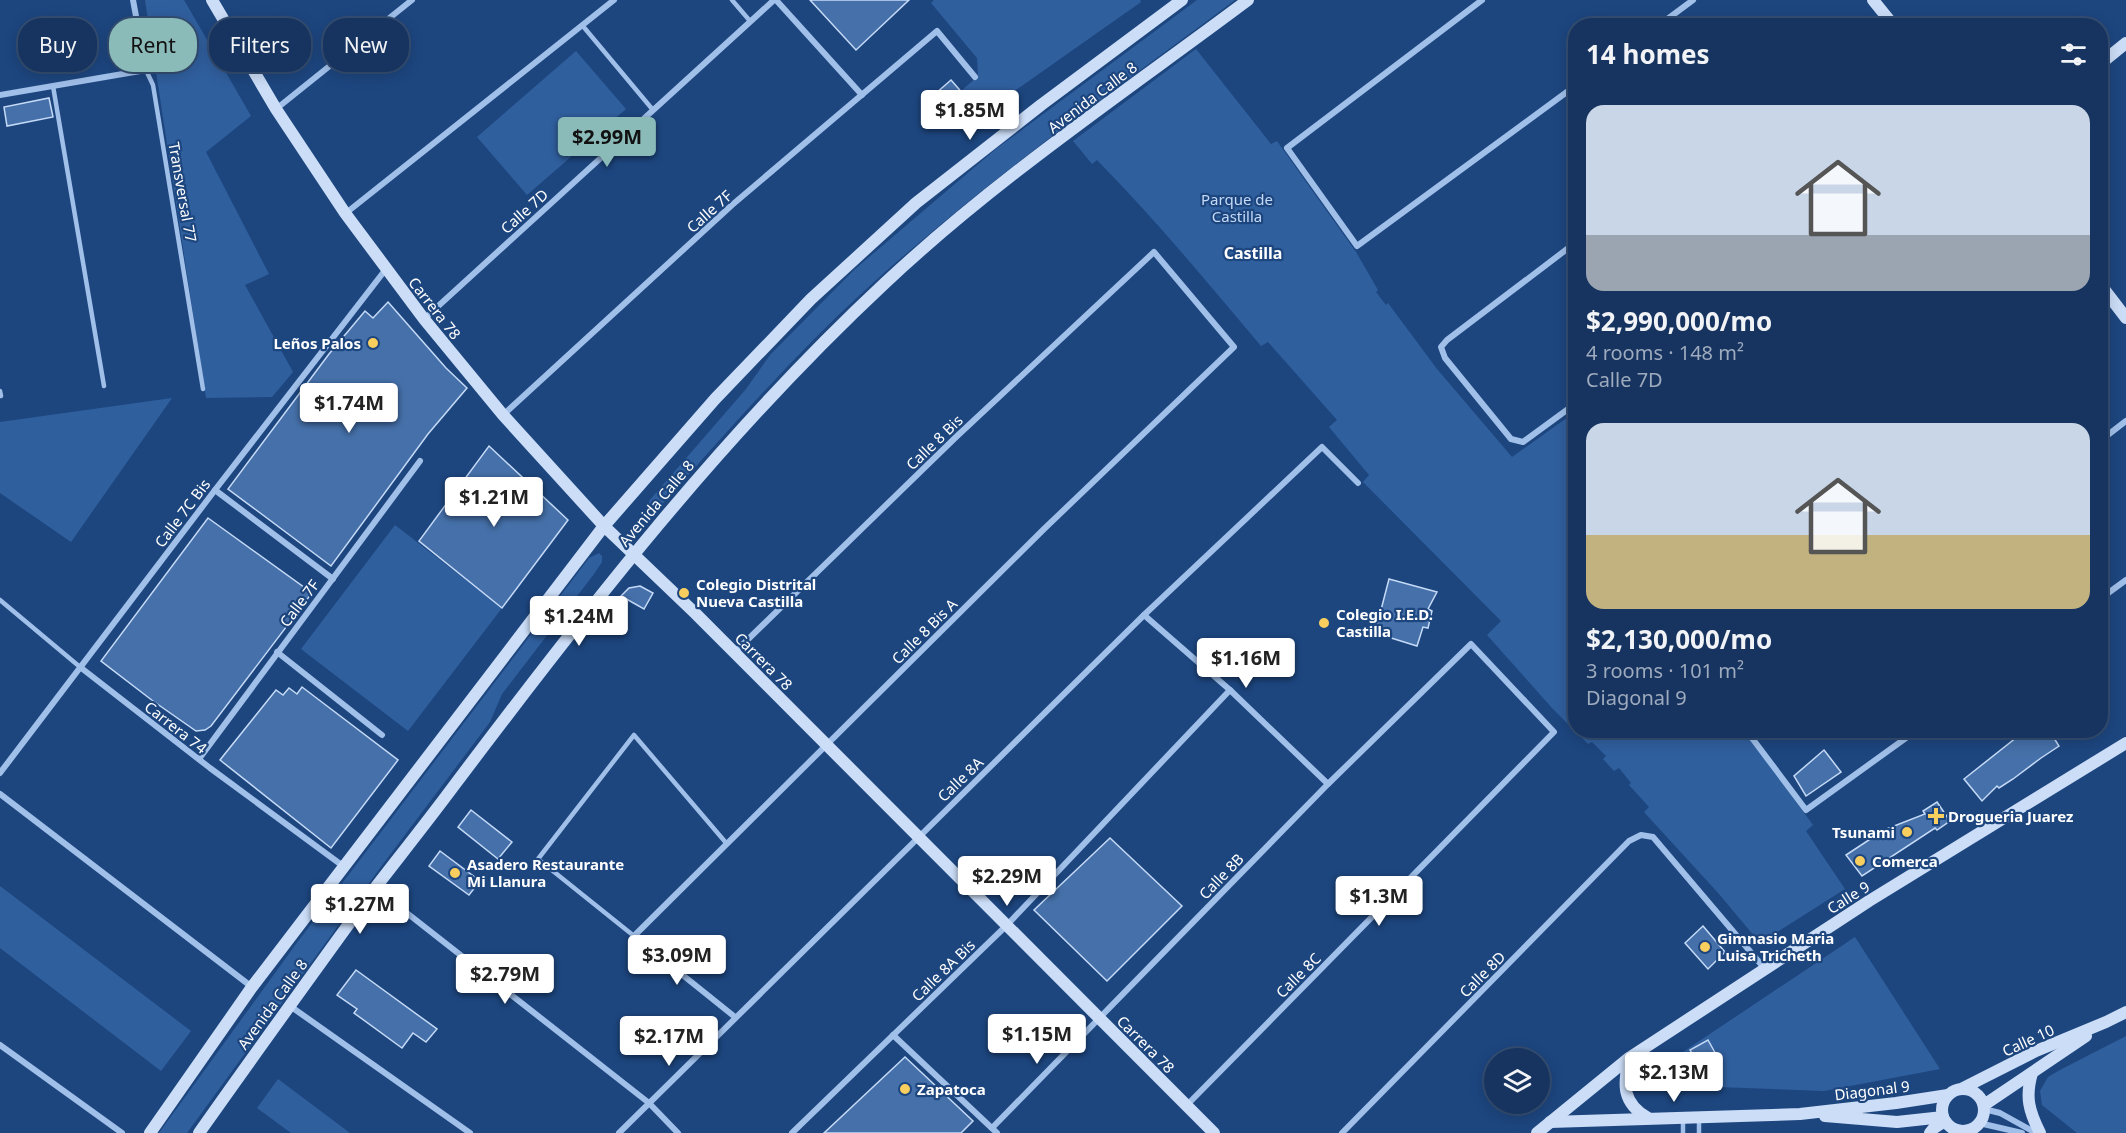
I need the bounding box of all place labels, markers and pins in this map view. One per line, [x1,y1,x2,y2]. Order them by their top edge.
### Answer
pin: $1.85M [921,90,1019,141]
pin: $2.99M [558,117,656,168]
place label: Leños Palos [273,333,361,353]
marker: Leños Palos [366,336,380,350]
pin: $1.74M [300,383,398,434]
pin: $1.21M [445,477,543,528]
place label: Colegio Distrital Nueva Castilla [696,574,816,611]
marker: Colegio Distrital Nueva Castilla [677,586,691,600]
pin: $1.24M [530,596,628,647]
place label: Colegio I.E.D. Castilla [1336,604,1433,641]
marker: Colegio I.E.D. Castilla [1317,616,1331,630]
pin: $1.16M [1197,638,1295,689]
place label: Drogueria Juarez [1948,806,2073,826]
marker: Drogueria Juarez [1929,809,1943,823]
place label: Tsunami [1832,822,1895,842]
marker: Tsunami [1900,825,1914,839]
place label: Comerca [1872,851,1938,871]
place label: Asadero Restaurante Mi Llanura [467,854,624,891]
marker: Comerca [1853,854,1867,868]
pin: $2.29M [958,856,1056,907]
marker: Asadero Restaurante Mi Llanura [448,866,462,880]
pin: $1.3M [1337,876,1421,927]
pin: $1.27M [311,884,409,935]
place label: Gimnasio Maria Luisa Tricheth [1717,928,1834,965]
pin: $3.09M [628,935,726,986]
marker: Gimnasio Maria Luisa Tricheth [1698,940,1712,954]
pin: $2.79M [456,954,554,1005]
pin: $1.15M [988,1014,1086,1065]
pin: $2.17M [620,1016,718,1067]
pin: $2.13M [1625,1052,1723,1103]
place label: Zapatoca [917,1079,986,1099]
marker: Zapatoca [898,1082,912,1096]

